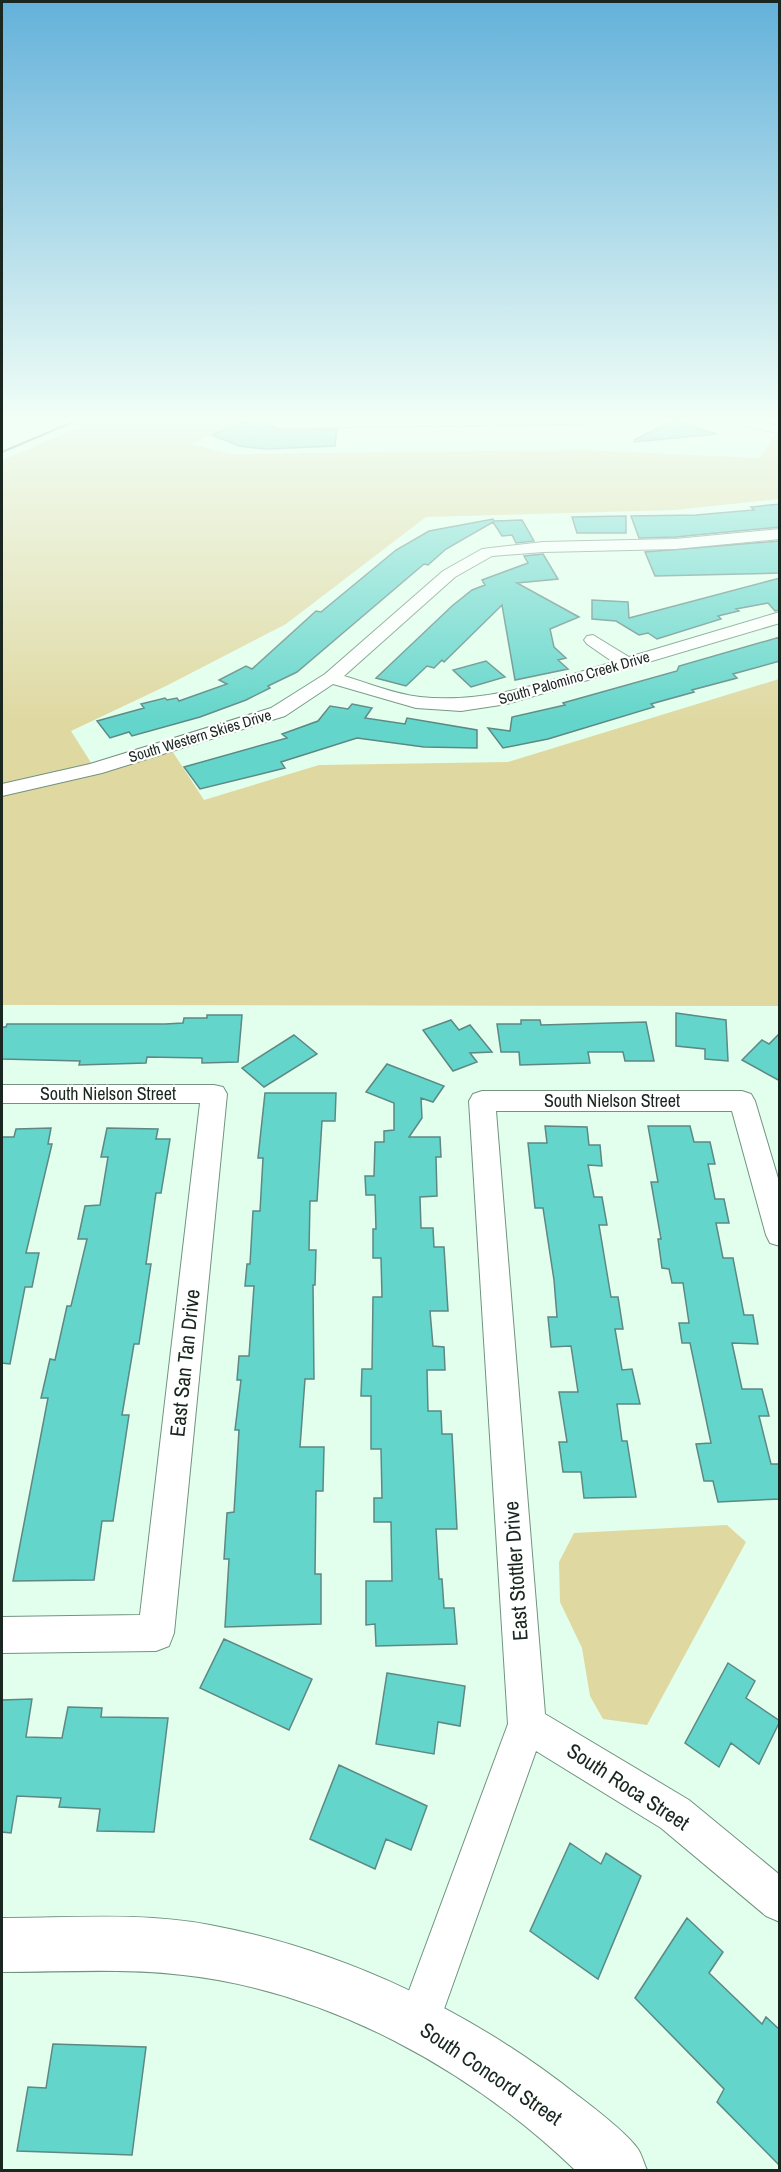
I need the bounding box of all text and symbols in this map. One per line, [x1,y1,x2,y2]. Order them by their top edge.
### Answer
street label: South Palomino Creek Drive [496,646,652,709]
street label: South Western Skies Drive [126,704,274,767]
street label: South Nielson Street [40,1081,176,1106]
street label: South Nielson Street [544,1088,680,1113]
street label: East San Tan Drive [162,1288,207,1438]
street label: East Stottler Drive [496,1500,535,1642]
street label: South Roca Street [561,1736,695,1837]
street label: South Concord Street [415,2015,568,2132]

